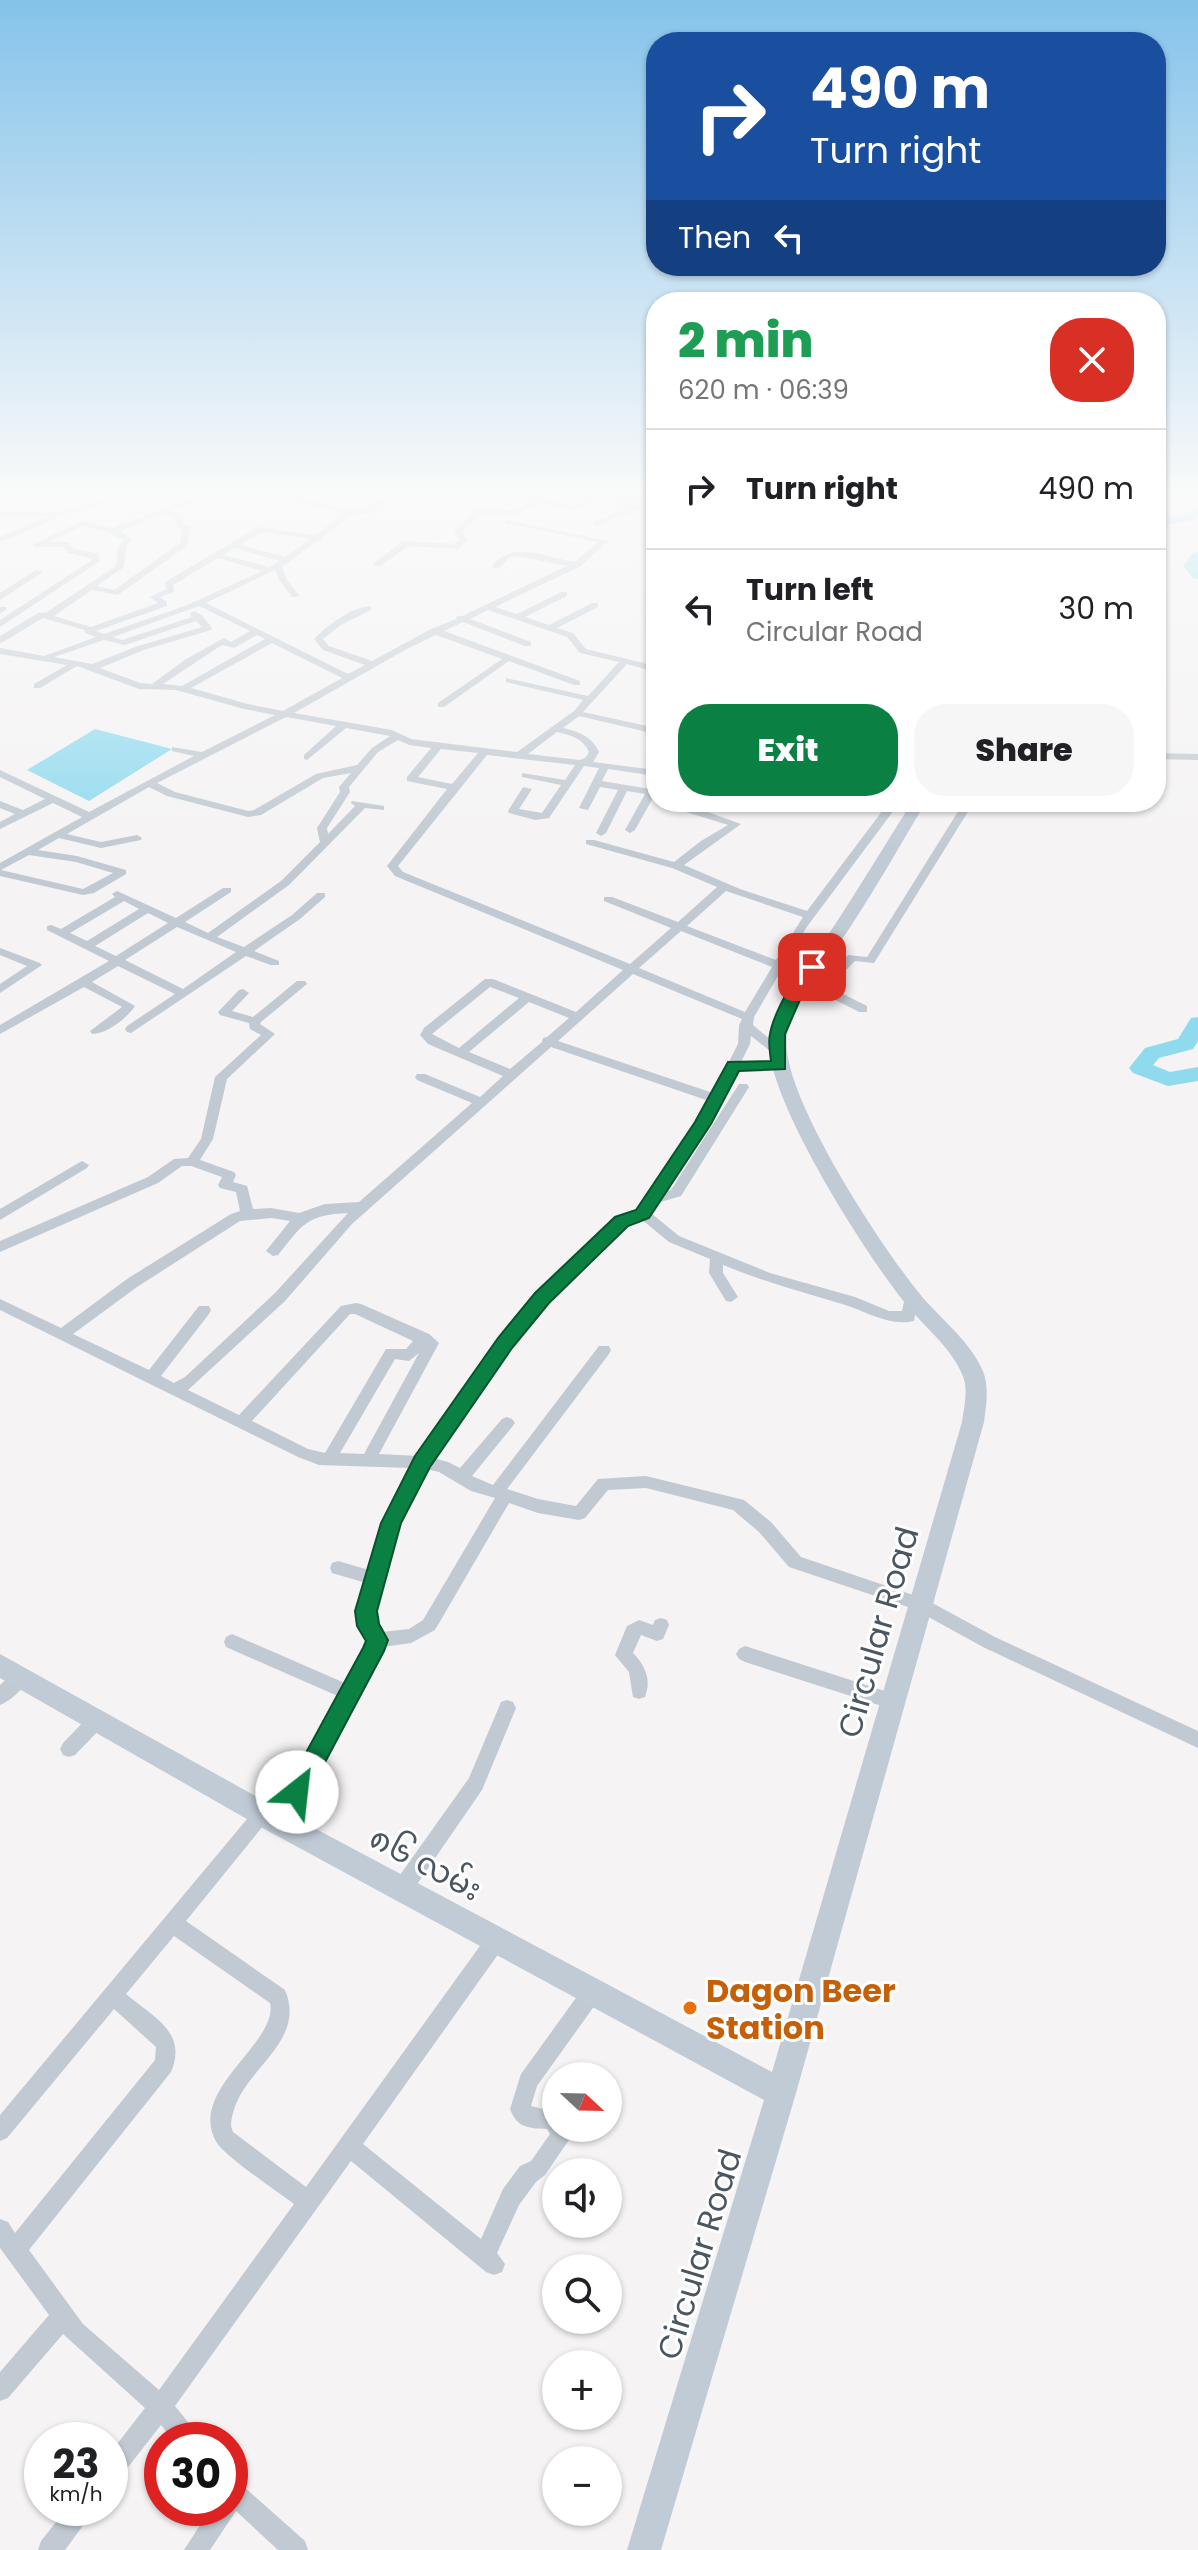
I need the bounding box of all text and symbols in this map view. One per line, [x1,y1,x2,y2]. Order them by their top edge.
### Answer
text: 490 m [810,49,990,128]
icon: right [678,64,782,168]
text: Turn right [810,125,981,176]
text: Then [678,216,751,259]
icon: left [767,216,811,260]
text: 2 min [678,307,813,374]
button: close [1050,318,1134,402]
text: 620 m · 06:39 [678,372,849,408]
icon: right [678,467,722,511]
text: Turn right [746,467,898,510]
text: 490 m [1038,467,1134,510]
text: Turn left [746,568,874,611]
icon: left [678,587,722,631]
text: 30 m [1059,587,1134,630]
text: Circular Road [746,614,923,650]
button: Exit [678,704,898,796]
button: Share [914,704,1134,796]
pin [778,933,846,1001]
icon: arrive [790,945,834,989]
street label: Circular Road [826,1521,930,1743]
position arrow [255,1750,339,1834]
street label: ၈၆ လမ်း [362,1815,490,1911]
place label: Dagon Beer Station [706,1968,896,2050]
marker: Dagon Beer Station [681,1999,699,2017]
north arrow [542,2062,622,2142]
map controls [542,2062,622,2526]
street label: Circular Road [646,2143,752,2365]
button: sound [542,2158,622,2238]
button: search [542,2254,622,2334]
button: + [542,2350,622,2430]
speed limit sign: 30 [144,2422,248,2526]
text: 23 [52,2436,100,2492]
button: − [542,2446,622,2526]
text: km/h [49,2480,103,2508]

